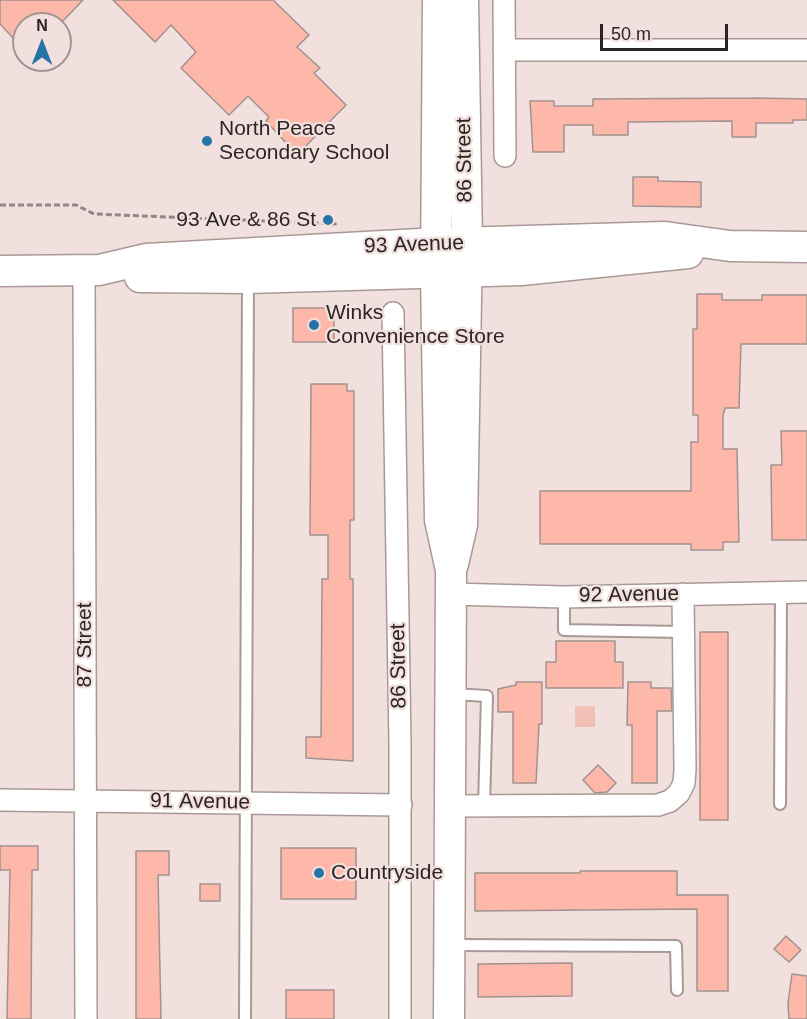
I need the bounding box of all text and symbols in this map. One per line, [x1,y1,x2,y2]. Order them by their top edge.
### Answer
north arrow [12,12,72,72]
scale bar [603,12,730,50]
text: N [36,17,48,34]
text: 50 m [611,24,651,44]
place label: North Peace Secondary School [219,116,389,166]
street label: 86 Street [452,117,478,203]
marker: North Peace Secondary School [200,134,214,148]
place label: 93 Ave & 86 St [176,207,316,233]
marker: 93 Ave & 86 St [321,213,335,227]
street label: 93 Avenue [364,231,464,259]
place label: Winks Convenience Store [326,300,505,350]
marker: Winks Convenience Store [307,318,321,332]
street label: 92 Avenue [579,582,679,608]
street label: 87 Street [72,602,98,688]
street label: 86 Street [386,623,412,709]
street label: 91 Avenue [150,789,250,815]
place label: Countryside [331,860,443,886]
marker: Countryside [312,866,326,880]

